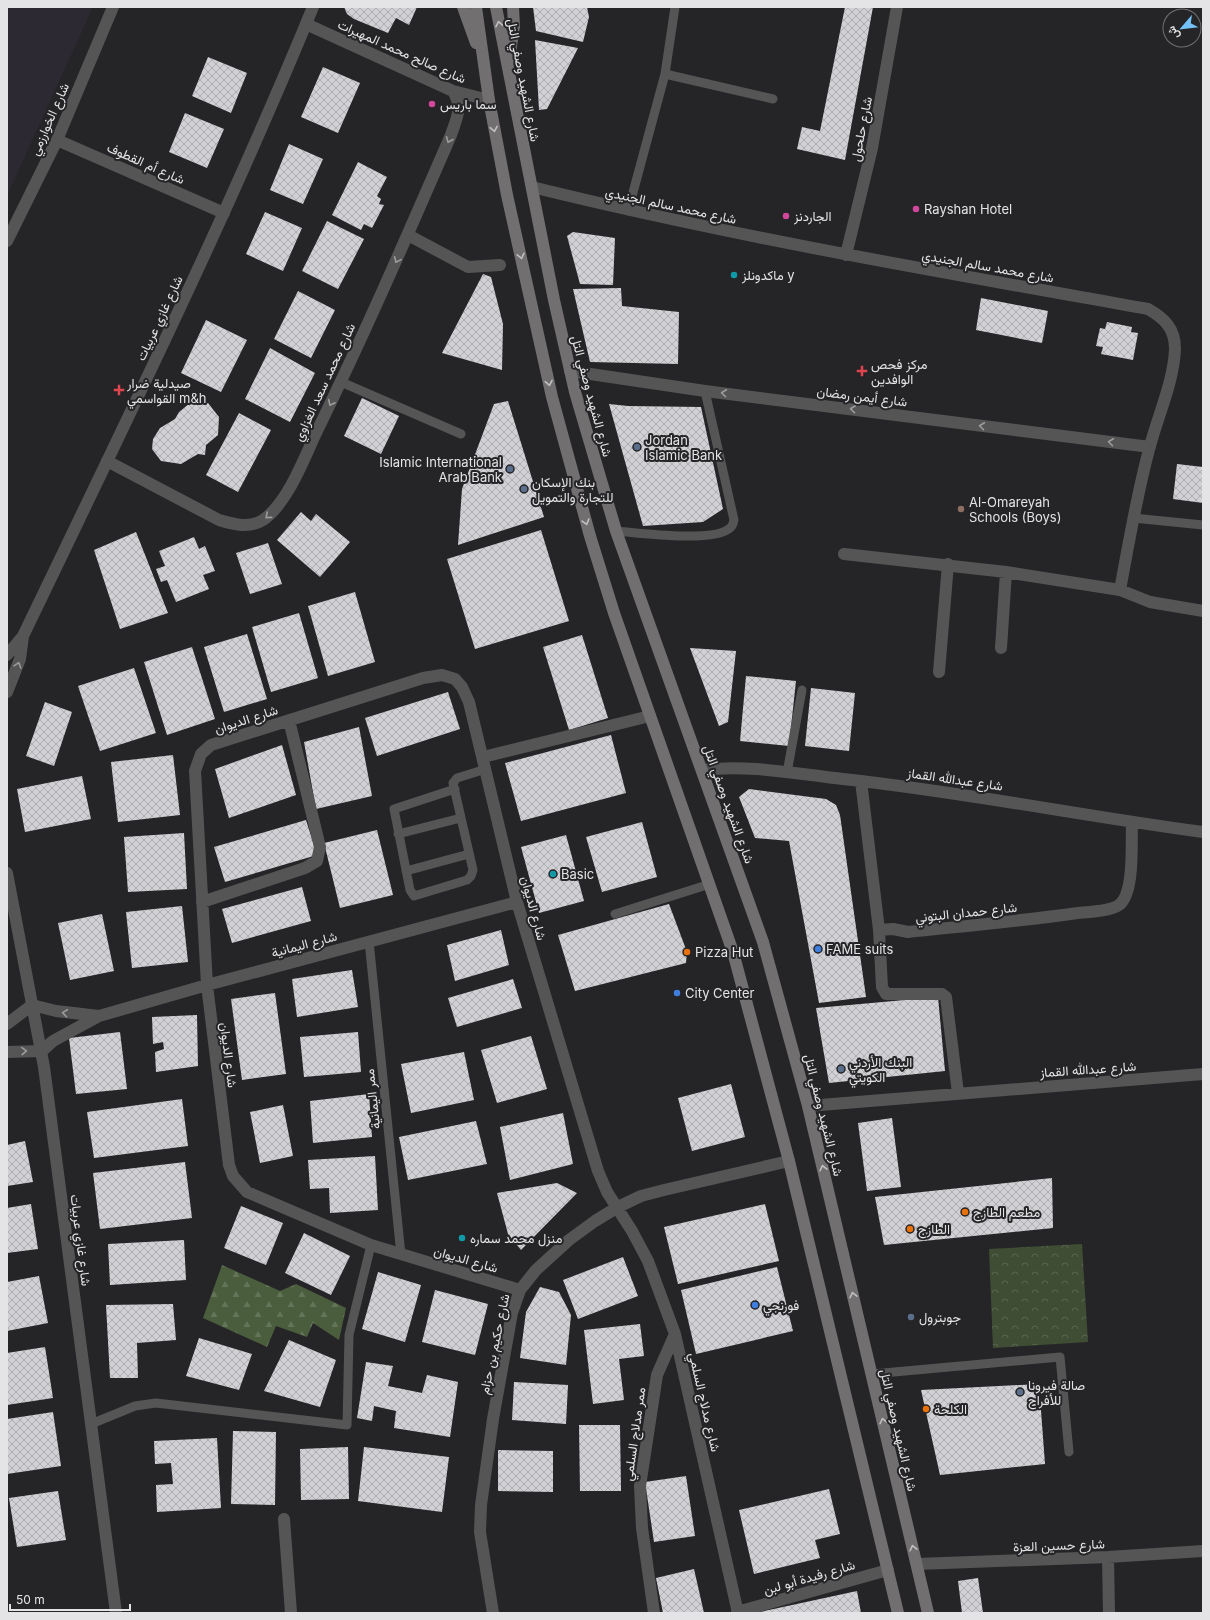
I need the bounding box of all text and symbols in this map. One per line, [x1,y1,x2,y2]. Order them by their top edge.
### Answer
north arrow [1162,8,1202,48]
street label: شارع صالح محمد المهيرات [335,16,469,88]
street label: شارع الشهيد وصفي التل [501,17,544,143]
one-way arrow [495,21,504,27]
text: ش [1164,24,1182,42]
street label: شارع الخوارزمي [26,80,75,159]
street label: شارع حلحول [847,95,877,163]
place label: سما باريس [440,96,497,113]
marker: سما باريس [427,99,437,109]
one-way arrow [490,125,498,132]
one-way arrow [445,137,453,144]
street label: شارع أم القطوف [104,139,187,189]
street label: شارع محمد سالم الجنيدي [603,183,738,230]
place label: Rayshan Hotel [924,201,1012,217]
marker: Rayshan Hotel [911,204,921,214]
place label: الجاردنز [793,208,831,225]
marker: الجاردنز [781,211,791,221]
street label: شارع محمد سالم الجنيدي [920,247,1055,288]
one-way arrow [516,253,524,259]
one-way arrow [394,255,402,263]
place label: ماكدونلز y [741,267,795,284]
marker: ماكدونلز y [729,270,739,280]
street label: شارع غازي عربيات [132,273,188,364]
street label: شارع محمد سعد الغزاوي [290,321,361,445]
street label: شارع الشهيد وصفي التل [565,334,616,459]
place label: مركز فحص الوافدين [871,356,928,388]
marker: مركز فحص الوافدين [856,365,868,377]
place label: صيدلية ضرار القواسمي m&h [126,375,206,409]
one-way arrow [544,380,552,386]
street label: شارع أيمن رمضان [816,383,908,411]
marker: صيدلية ضرار القواسمي m&h [114,385,124,395]
one-way arrow [721,389,727,398]
one-way arrow [328,399,336,406]
one-way arrow [850,405,856,414]
one-way arrow [979,421,985,430]
place label: Jordan Islamic Bank [645,432,722,463]
one-way arrow [1108,438,1114,447]
marker: Jordan Islamic Bank [632,442,642,452]
place label: Islamic International Arab Bank [379,454,502,485]
marker: Islamic International Arab Bank [505,464,515,474]
place label: بنك الإسكان للتجارة والتمويل [532,474,614,506]
marker: بنك الإسكان للتجارة والتمويل [519,484,529,494]
place label: Al-Omareyah Schools (Boys) [969,494,1061,525]
marker: Al-Omareyah Schools (Boys) [956,504,966,514]
one-way arrow [265,511,273,519]
one-way arrow [581,518,590,525]
one-way arrow [13,662,22,669]
street label: شارع الديوان [212,701,280,739]
street label: شارع الشهيد وصفي التل [697,743,758,866]
street label: شارع عبدالله القماز [905,764,1004,796]
place label: Basic [561,866,594,882]
marker: Basic [548,869,558,879]
street label: شارع الديوان [516,874,550,942]
street label: شارع حمدان البتوني [914,899,1018,928]
street label: شارع اليمانية [269,928,339,962]
place label: FAME suits [826,941,893,957]
place label: Pizza Hut [695,944,753,960]
marker: FAME suits [813,944,823,954]
marker: Pizza Hut [682,947,692,957]
place label: City Center [685,985,755,1001]
marker: City Center [672,988,682,998]
one-way arrow [62,1009,69,1018]
street label: شارع الديوان [215,1021,241,1089]
one-way arrow [21,1047,27,1055]
street label: شارع الشهيد وصفي التل [798,1052,847,1178]
place label: البنك الأردني الكويتي [849,1054,912,1088]
street label: شارع عبدالله القماز [1038,1058,1137,1082]
marker: البنك الأردني الكويتي [836,1064,846,1074]
street label: ممر اليمانية [361,1068,384,1130]
one-way arrow [819,1165,828,1172]
street label: شارع غازي عربيات [64,1193,95,1287]
place label: مطعم الطازج [973,1204,1040,1222]
marker: مطعم الطازج [960,1207,970,1217]
place label: الطازج [918,1221,950,1239]
marker: الطازج [905,1224,915,1234]
place label: منزل محمد سماره [470,1230,562,1247]
marker: منزل محمد سماره [457,1233,467,1243]
street label: شارع الديوان [432,1242,500,1278]
one-way arrow [849,1291,858,1298]
street label: شارع حكيم بن حزام [476,1292,514,1396]
place label: فورنجي [763,1297,799,1316]
marker: فورنجي [750,1300,760,1310]
place label: جوبترول [919,1309,961,1326]
marker: جوبترول [906,1312,916,1322]
street label: شارع مدلاج السلمي [683,1351,724,1454]
street label: شارع الشهيد وصفي التل [874,1367,921,1493]
place label: صالة فيرونا للأفراح [1028,1377,1085,1410]
street label: ممر مدلاج السلمي [619,1386,651,1482]
marker: صالة فيرونا للأفراح [1015,1387,1025,1397]
place label: الكلحة [934,1401,967,1417]
marker: الكلحة [921,1404,931,1414]
one-way arrow [879,1418,888,1425]
street label: شارع حسين العزة [1013,1535,1105,1557]
one-way arrow [909,1544,917,1551]
street label: شارع رفيدة أبو لبن [761,1556,857,1600]
scale bar [10,1586,130,1612]
text: 50 m [16,1592,45,1607]

